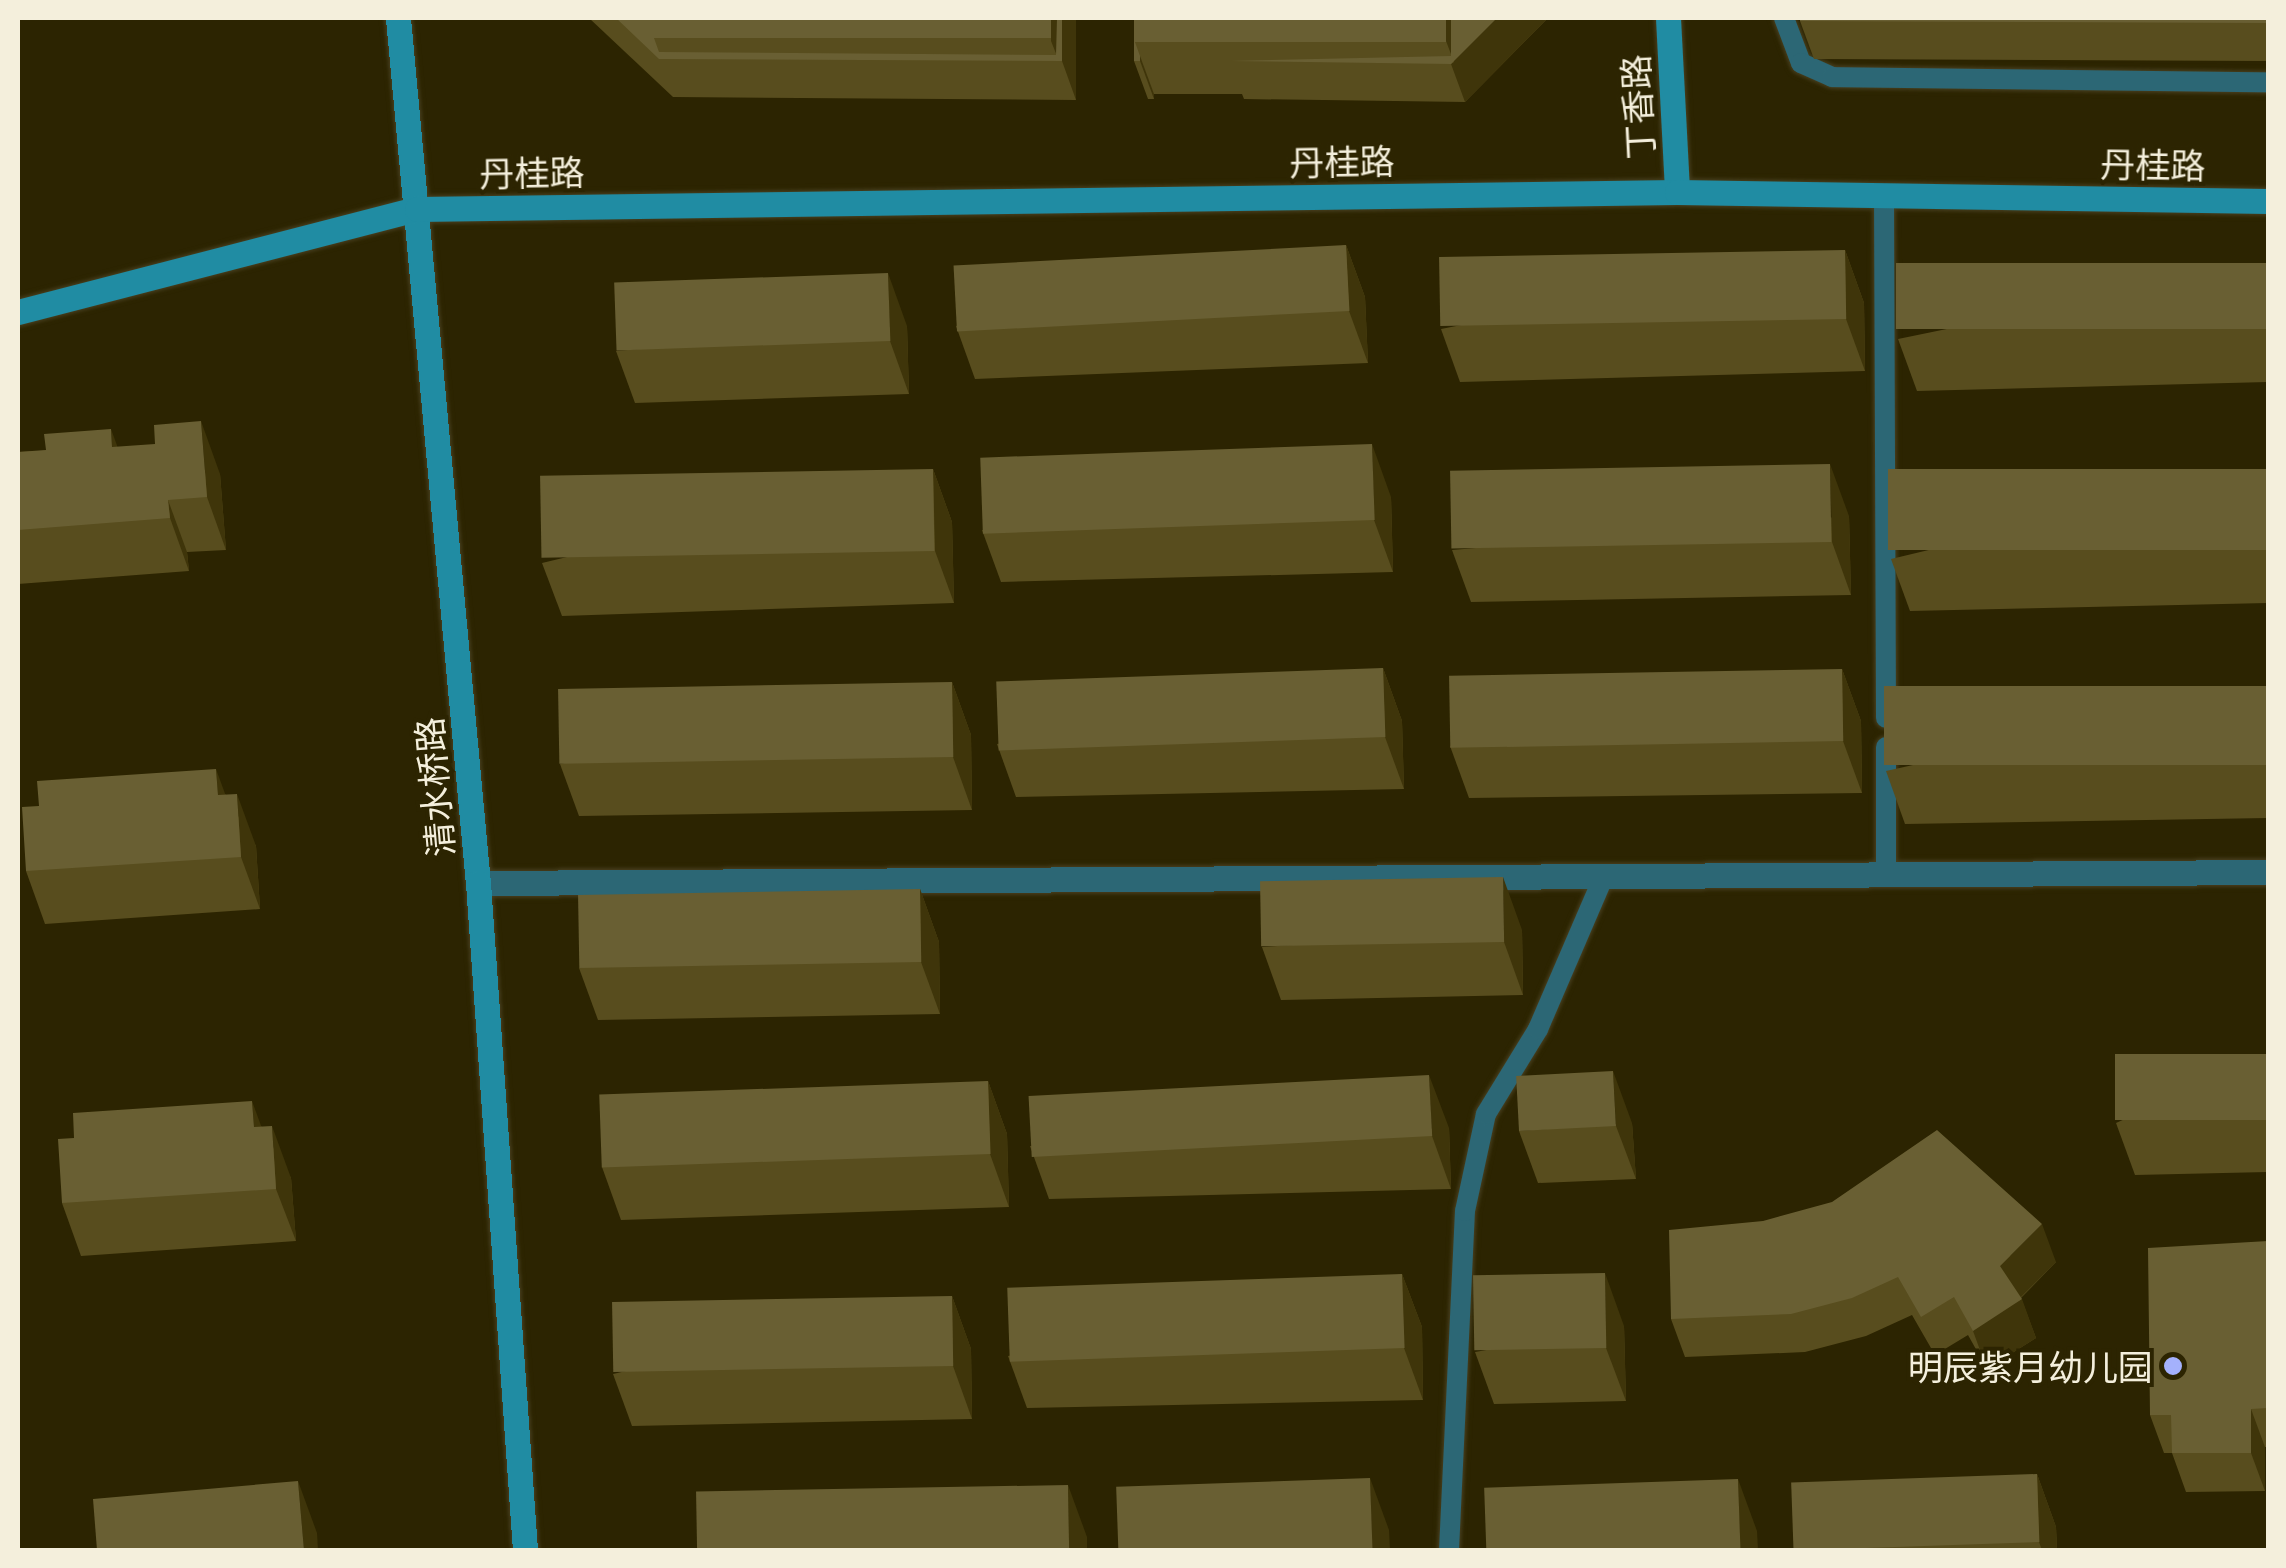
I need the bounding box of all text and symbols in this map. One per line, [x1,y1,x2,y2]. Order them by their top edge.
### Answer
street label: 丁香路 [1613,53,1661,161]
street label: 丹桂路 [1289,139,1395,183]
street label: 丹桂路 [2100,142,2206,186]
street label: 丹桂路 [479,150,585,194]
street label: 清水桥路 [407,715,461,859]
place label: 明辰紫月幼儿园 [1908,1345,2153,1387]
marker: 明辰紫月幼儿园 [2162,1355,2184,1377]

